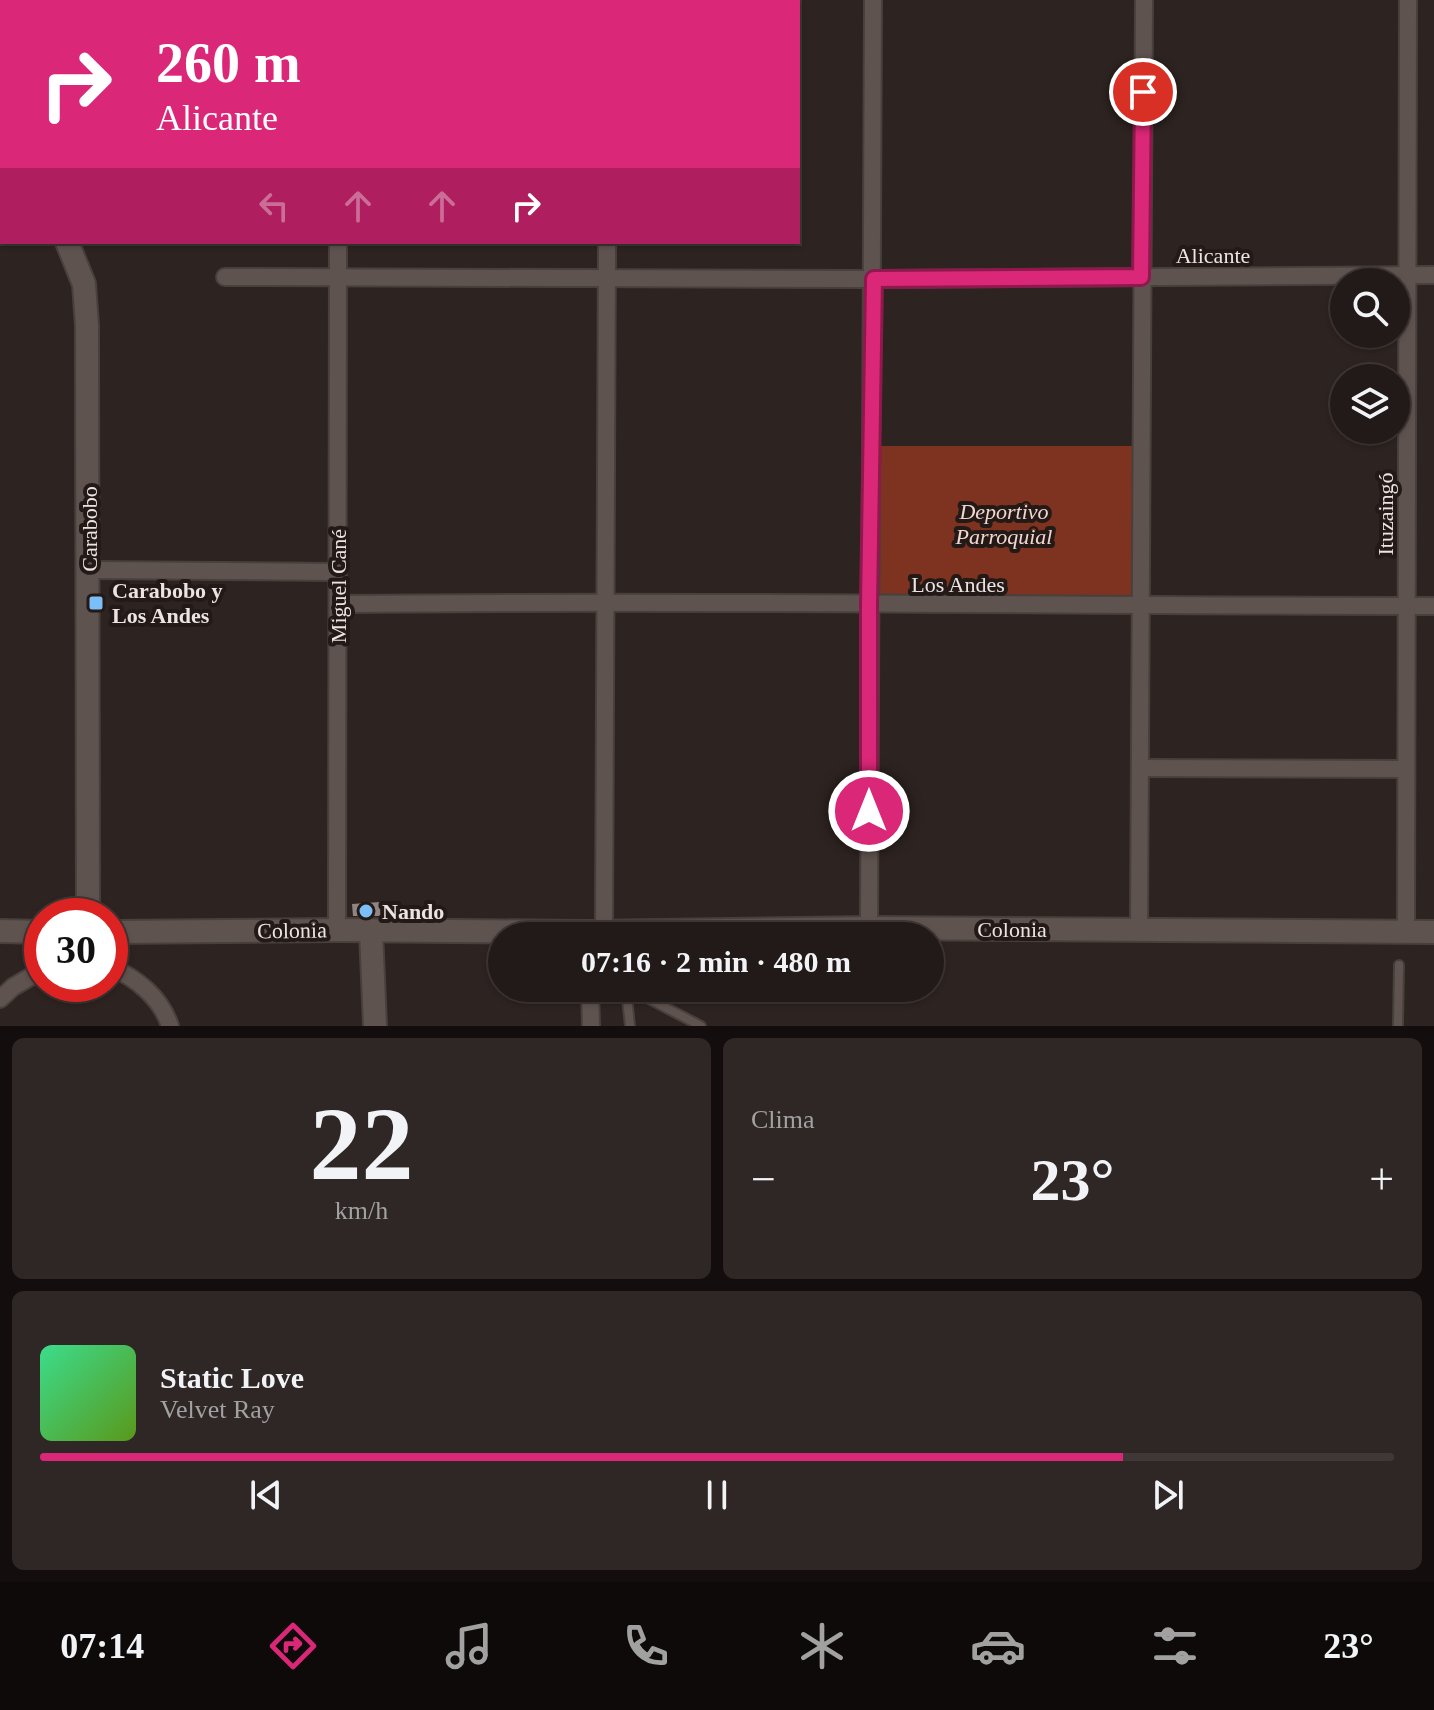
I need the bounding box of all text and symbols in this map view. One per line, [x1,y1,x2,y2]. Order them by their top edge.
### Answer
icon: right [24,32,128,136]
text: 260 m [156,32,301,94]
pin [1109,58,1177,126]
icon: arrive [1121,70,1165,114]
text: Alicante [156,98,278,138]
icon: left [252,184,296,228]
icon: ahead [336,184,380,228]
icon: ahead [420,184,464,228]
icon: right [504,184,548,228]
street label: Alicante [1176,243,1250,268]
map controls [1330,268,1410,444]
button: search [1330,268,1410,348]
button: layers [1330,364,1410,444]
street label: Ituzaingó [1373,472,1398,556]
street label: Carabobo [77,486,102,572]
park label: Deportivo Parroquial [955,499,1052,549]
street label: Miguel Cané [326,529,351,643]
street label: Los Andes [911,572,1005,597]
place label: Carabobo y Los Andes [112,578,223,628]
marker: Carabobo y Los Andes [87,594,105,612]
position arrow [827,769,911,853]
speed limit sign: 30 [24,898,128,1002]
place label: Nando [382,899,444,924]
marker: Nando [357,902,375,920]
street label: Colonia [257,917,327,944]
street label: Colonia [977,917,1047,942]
text: 07:16 · 2 min · 480 m [581,945,851,978]
text: 22 [310,1086,414,1201]
text: Clima [751,1105,815,1134]
text: 23° [1031,1147,1115,1213]
text: − [751,1155,776,1204]
text: + [1369,1155,1394,1204]
text: km/h [335,1196,388,1225]
text: Static Love [160,1361,304,1394]
text: Velvet Ray [160,1395,275,1424]
icon: previous [244,1473,288,1517]
icon: pause [695,1473,739,1517]
icon: next [1146,1473,1190,1517]
icon: directions [265,1618,321,1674]
icon: music [441,1618,497,1674]
icon: phone [618,1618,674,1674]
icon: climate [794,1618,850,1674]
icon: car [970,1618,1026,1674]
icon: filters [1147,1618,1203,1674]
text: 07:14 [60,1626,144,1666]
text: 23° [1323,1626,1374,1666]

